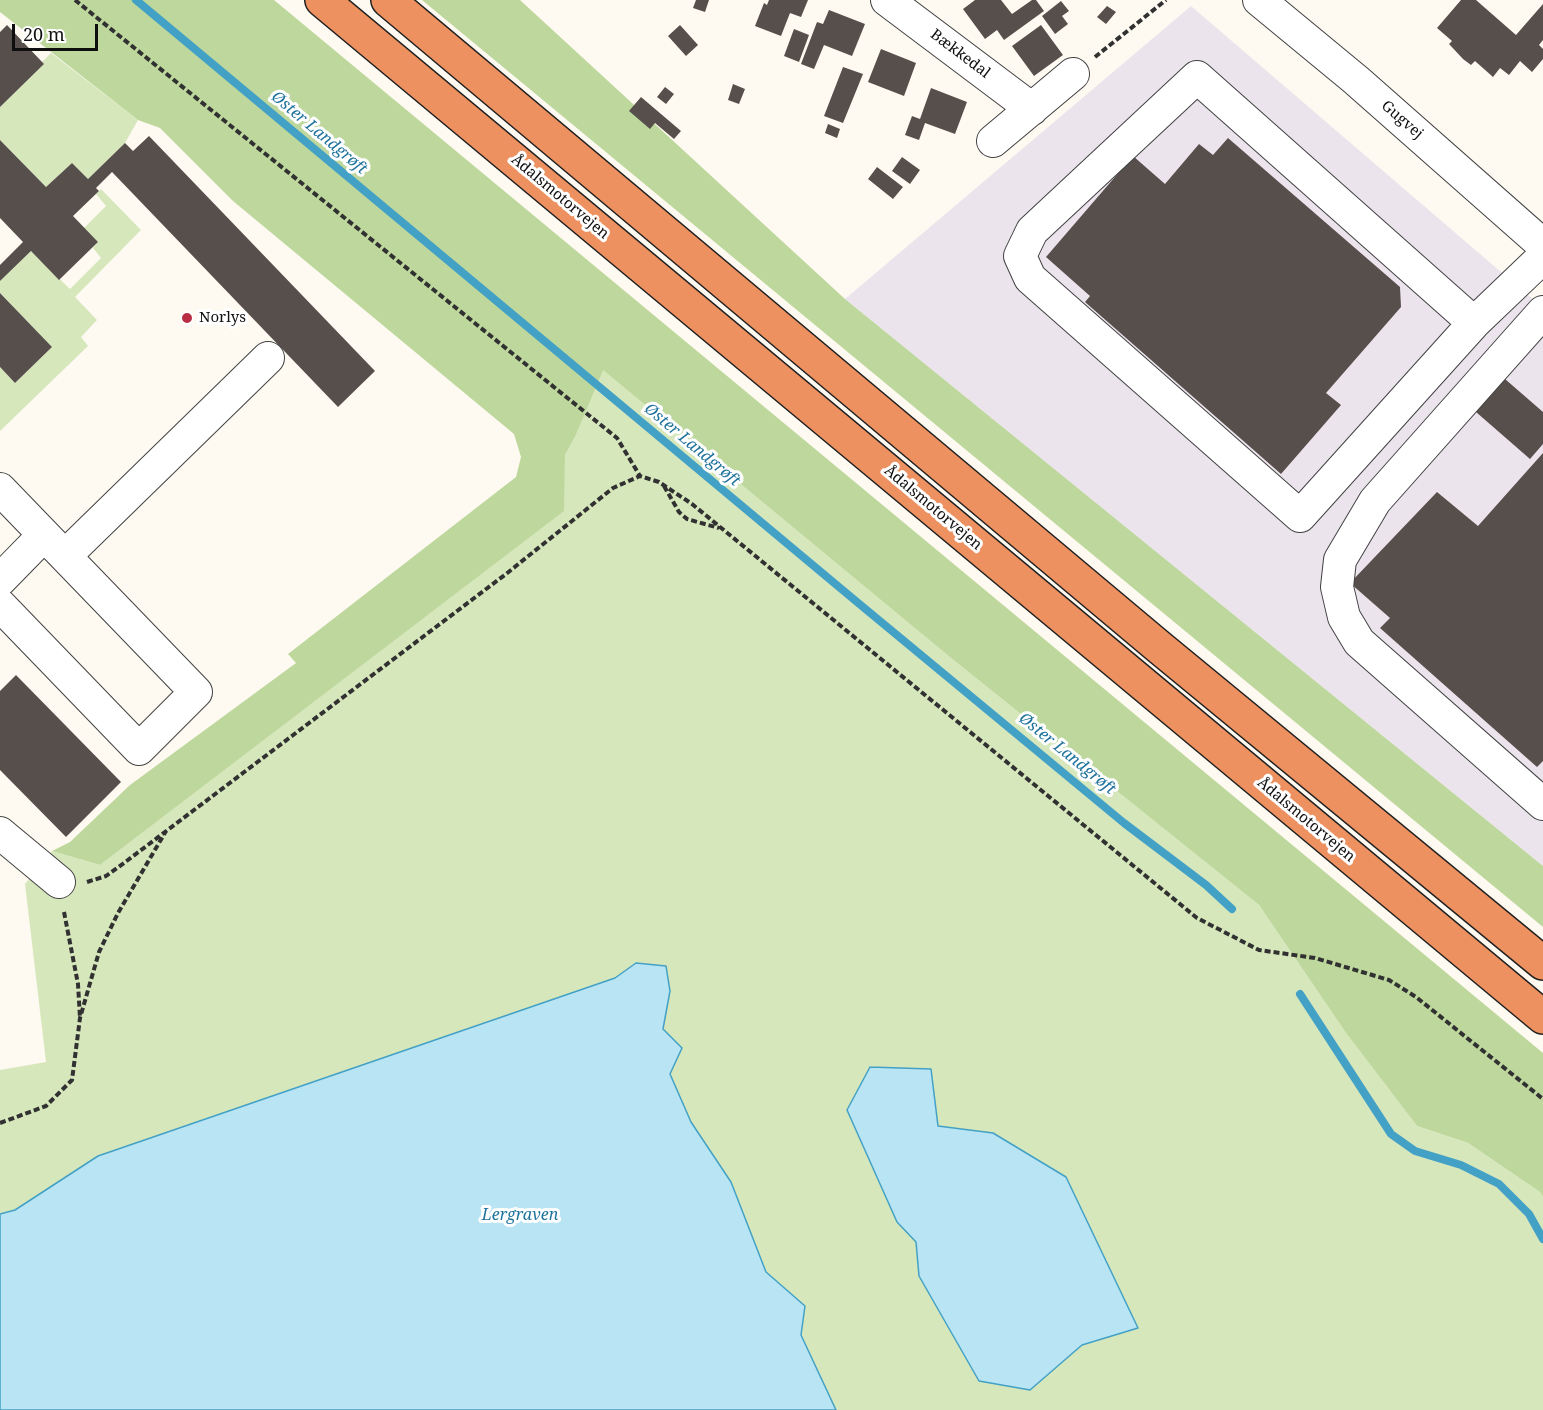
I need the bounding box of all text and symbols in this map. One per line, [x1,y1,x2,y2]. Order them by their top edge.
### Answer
scale bar [15,12,100,50]
text: 20 m [23,22,65,46]
street label: Bækkedal [927,26,993,82]
water label: Øster Landgrøft [267,87,371,179]
street label: Gugvej [1377,97,1427,143]
street label: Ådalsmotorvejen [507,151,613,243]
place label: Norlys [199,309,246,327]
marker: Norlys [180,311,194,325]
water label: Øster Landgrøft [640,399,744,491]
street label: Ådalsmotorvejen [880,462,986,554]
water label: Øster Landgrøft [1015,709,1119,799]
street label: Ådalsmotorvejen [1253,774,1359,866]
water label: Lergraven [482,1205,558,1225]

